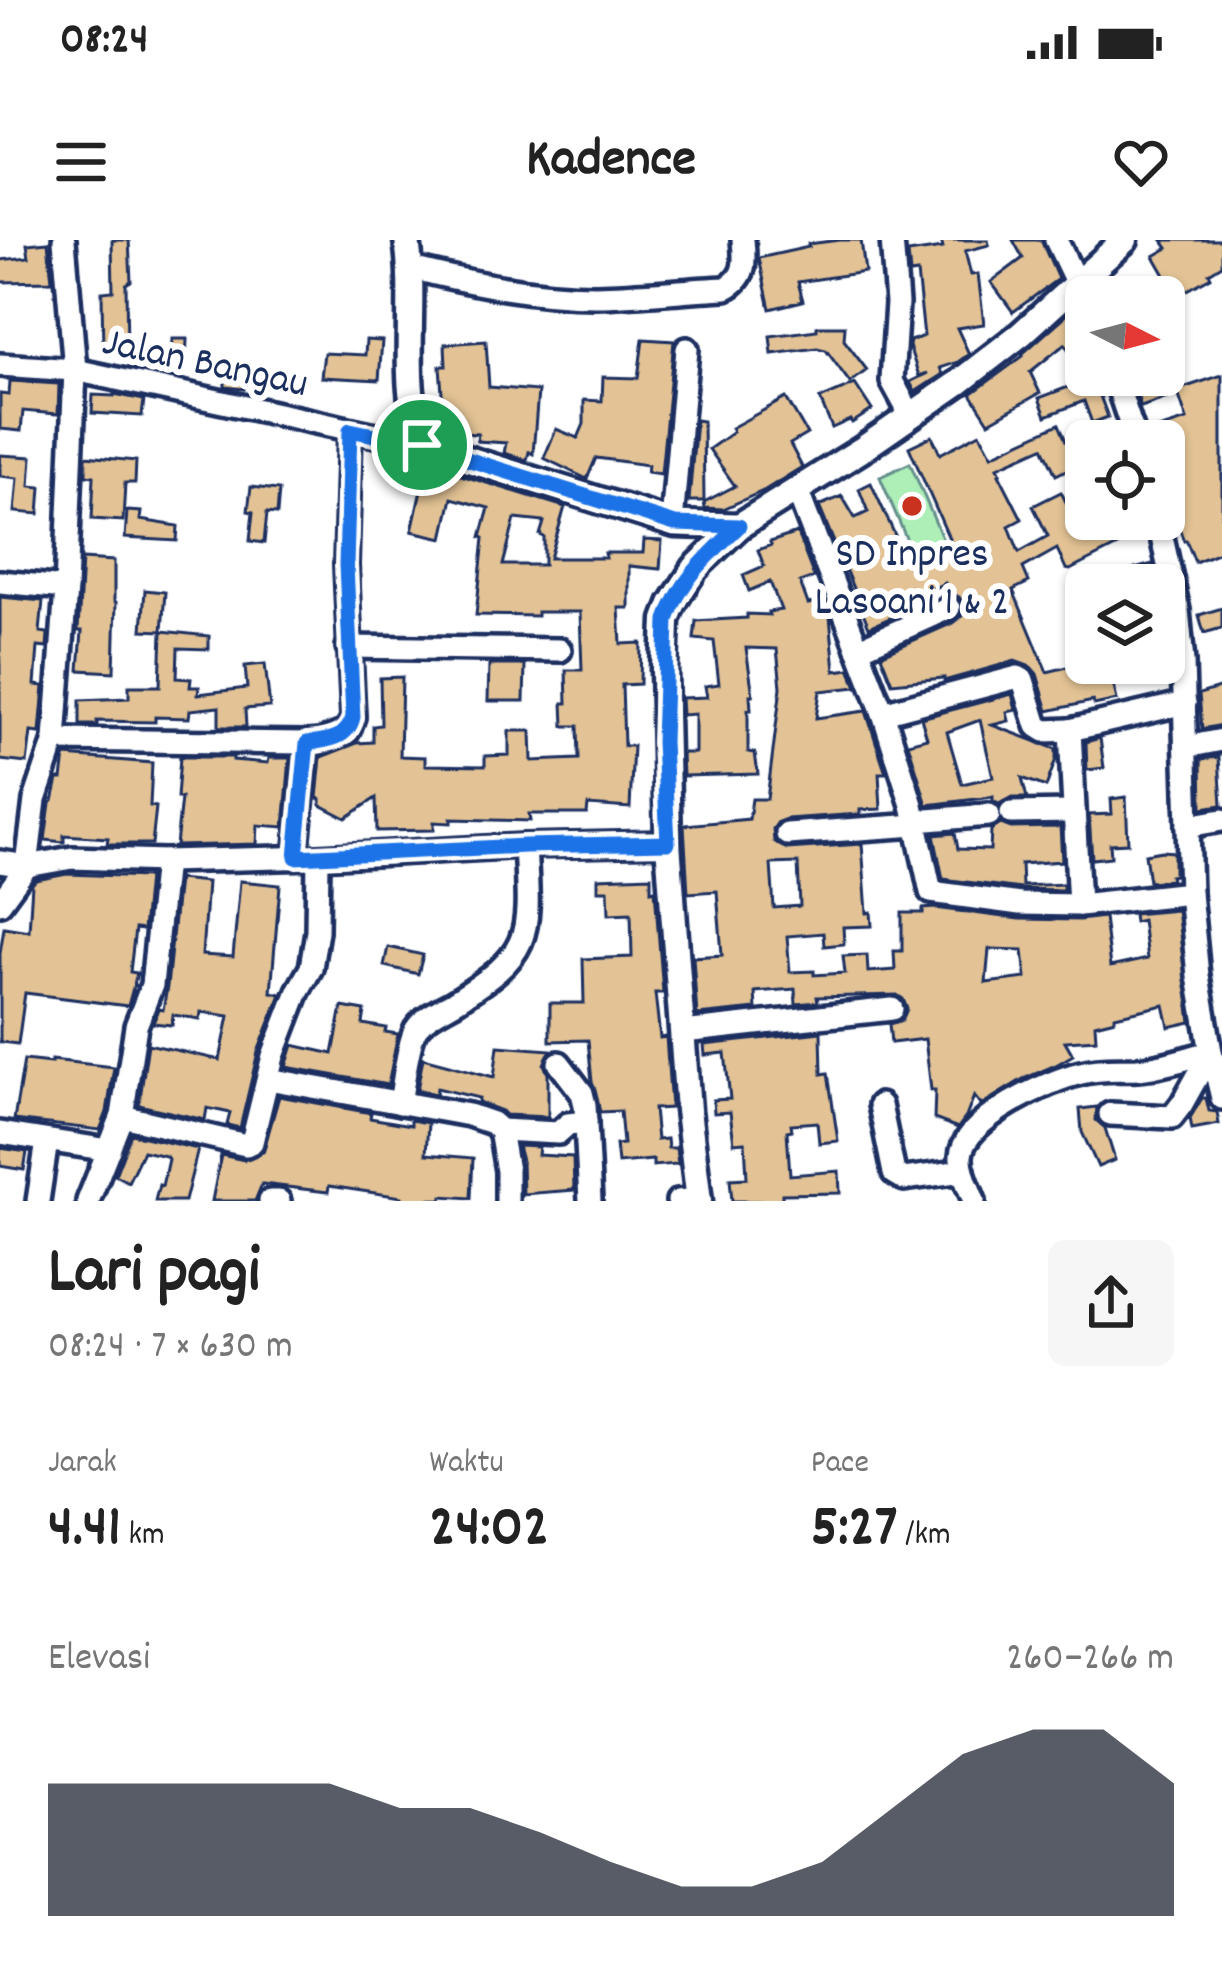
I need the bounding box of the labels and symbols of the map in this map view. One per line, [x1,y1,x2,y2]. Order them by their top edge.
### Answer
north arrow [1065,276,1185,396]
street label: Jalan Bangau [96,315,313,417]
pin [371,394,473,496]
marker: SD Inpres Lasoani 1 & 2 [899,493,925,519]
place label: SD Inpres Lasoani 1 & 2 [815,527,1009,635]

